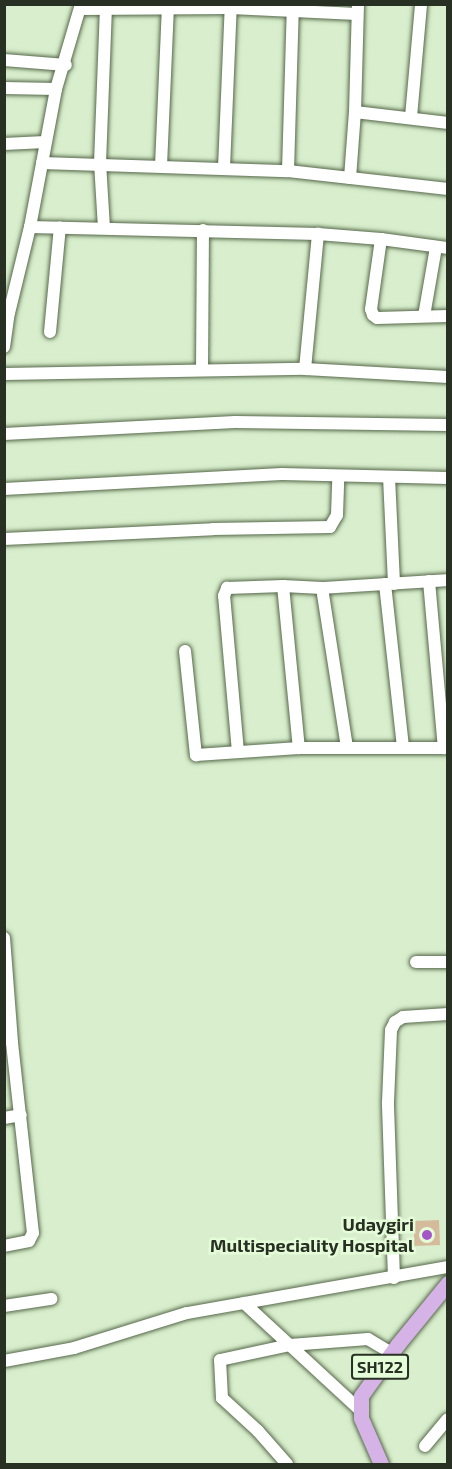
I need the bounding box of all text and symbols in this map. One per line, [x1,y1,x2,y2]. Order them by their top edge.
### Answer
place label: Udaygiri Multispeciality Hospital [210,1214,414,1256]
marker: Udaygiri Multispeciality Hospital [418,1226,436,1244]
road number: SH122 [350,1354,410,1380]

